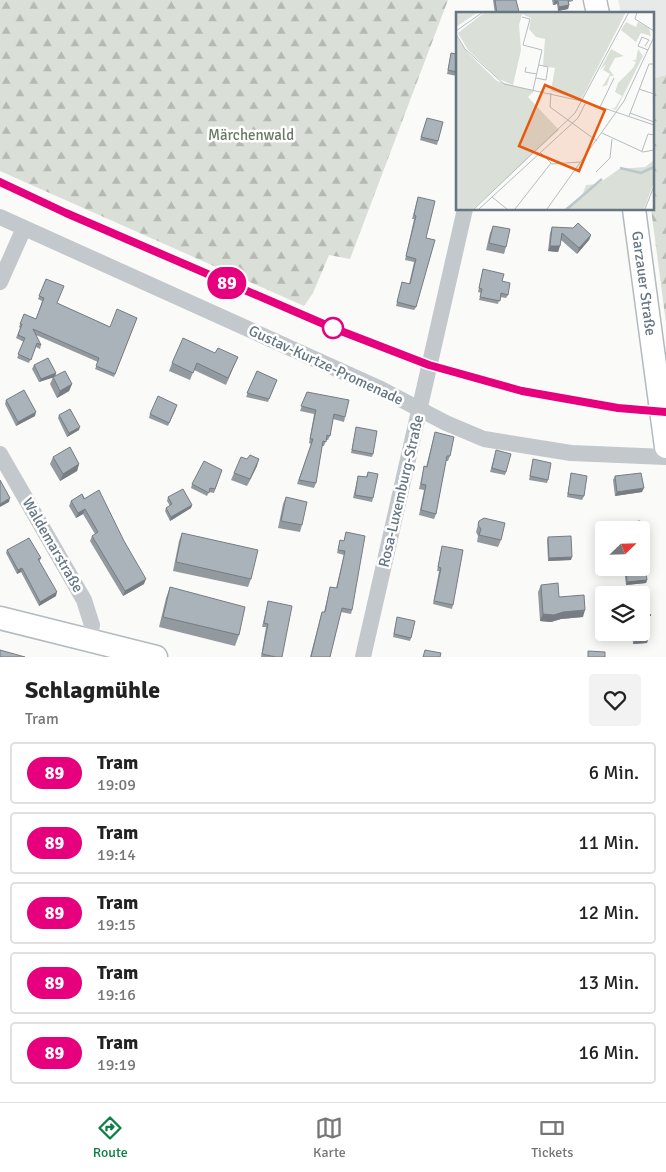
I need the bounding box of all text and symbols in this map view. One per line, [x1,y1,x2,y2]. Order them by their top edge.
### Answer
inset map [456,12,654,210]
park label: Märchenwald [208,126,294,144]
street label: Garzauer Straße [628,230,660,337]
line badge: 89 [204,267,250,299]
text: 89 [217,272,237,294]
unlabelled marker [322,317,344,339]
street label: Gustav-Kurtze-Promenade [246,321,406,409]
street label: Rosa-Luxemburg-Straße [375,413,427,569]
street label: Waldemarstraße [19,494,87,596]
north arrow [595,521,650,576]
map controls [595,521,650,641]
button: layers [595,586,650,641]
button: heart [589,674,641,726]
text: Schlagmühle [25,675,160,705]
text: Tram [25,709,59,729]
text: Tram [97,751,138,775]
text: 6 Min. [589,761,639,785]
text: 89 [45,762,64,784]
text: 19:09 [97,775,136,795]
text: Tram [97,821,138,845]
text: 11 Min. [578,831,639,855]
text: 89 [45,832,64,854]
text: 19:14 [97,845,136,865]
text: Tram [97,891,138,915]
text: 12 Min. [578,901,639,925]
text: 89 [45,902,64,924]
text: 19:15 [97,915,136,935]
text: Tram [97,961,138,985]
text: 13 Min. [578,971,639,995]
text: 89 [45,972,64,994]
text: 19:16 [97,985,136,1005]
text: Tram [97,1031,138,1055]
text: 16 Min. [578,1041,639,1065]
text: 89 [45,1042,64,1064]
text: 19:19 [97,1055,136,1075]
tab: Route [93,1114,128,1161]
tab: Karte [313,1114,346,1161]
tab: Tickets [531,1114,573,1161]

